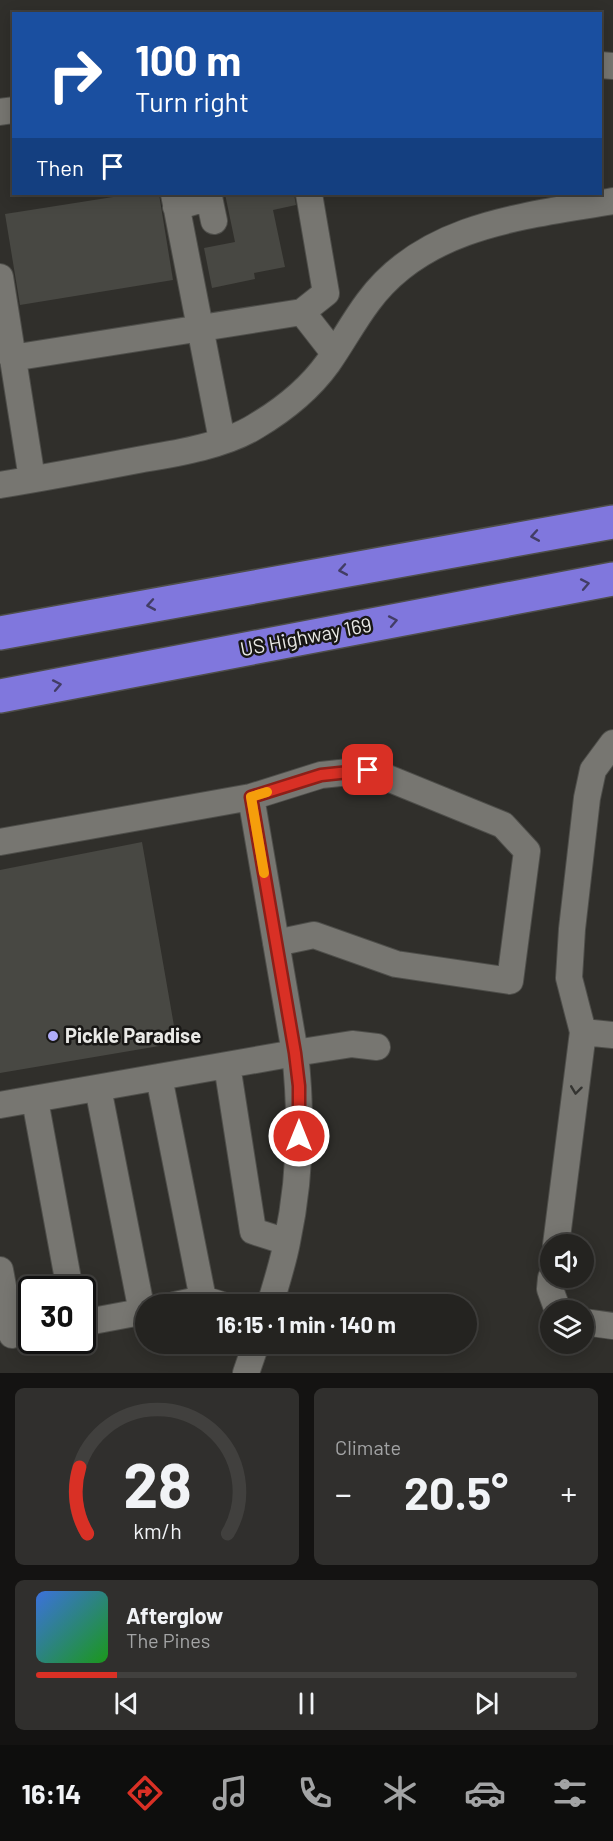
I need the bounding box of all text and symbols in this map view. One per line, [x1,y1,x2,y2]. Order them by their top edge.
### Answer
text: 100 m [135,34,241,84]
icon: right [36,36,114,114]
text: Turn right [135,85,249,117]
icon: arrive [96,150,129,183]
text: Then [36,154,84,180]
one-way arrow [530,529,540,542]
one-way arrow [338,564,347,576]
one-way arrow [580,578,590,591]
one-way arrow [146,598,156,611]
street label: US Highway 169 [238,612,374,661]
one-way arrow [389,615,398,627]
one-way arrow [52,679,62,692]
pin [342,744,393,795]
icon: arrive [351,753,384,786]
place label: Pickle Paradise [65,1023,201,1047]
marker: Pickle Paradise [46,1029,60,1043]
one-way arrow [570,1085,582,1094]
position arrow [267,1104,331,1168]
map controls [540,1234,594,1354]
button: sound [540,1234,594,1288]
speed limit sign: 30 [18,1276,96,1354]
button: layers [540,1300,594,1354]
text: 16:15 · 1 min · 140 m [216,1311,396,1337]
text: Climate [335,1435,401,1459]
text: 28 [123,1446,191,1520]
text: 20.5° [404,1465,508,1519]
text: − [335,1473,352,1513]
text: + [561,1473,577,1513]
text: km/h [133,1518,181,1543]
text: Afterglow [126,1602,223,1628]
text: The Pines [126,1628,210,1652]
icon: previous [110,1687,143,1720]
icon: pause [290,1687,323,1720]
icon: next [470,1687,503,1720]
icon: directions [124,1772,166,1814]
icon: music [209,1772,251,1814]
icon: phone [294,1772,336,1814]
icon: climate [379,1772,421,1814]
icon: car [464,1772,506,1814]
icon: filters [549,1772,591,1814]
text: 16:14 [22,1777,81,1809]

